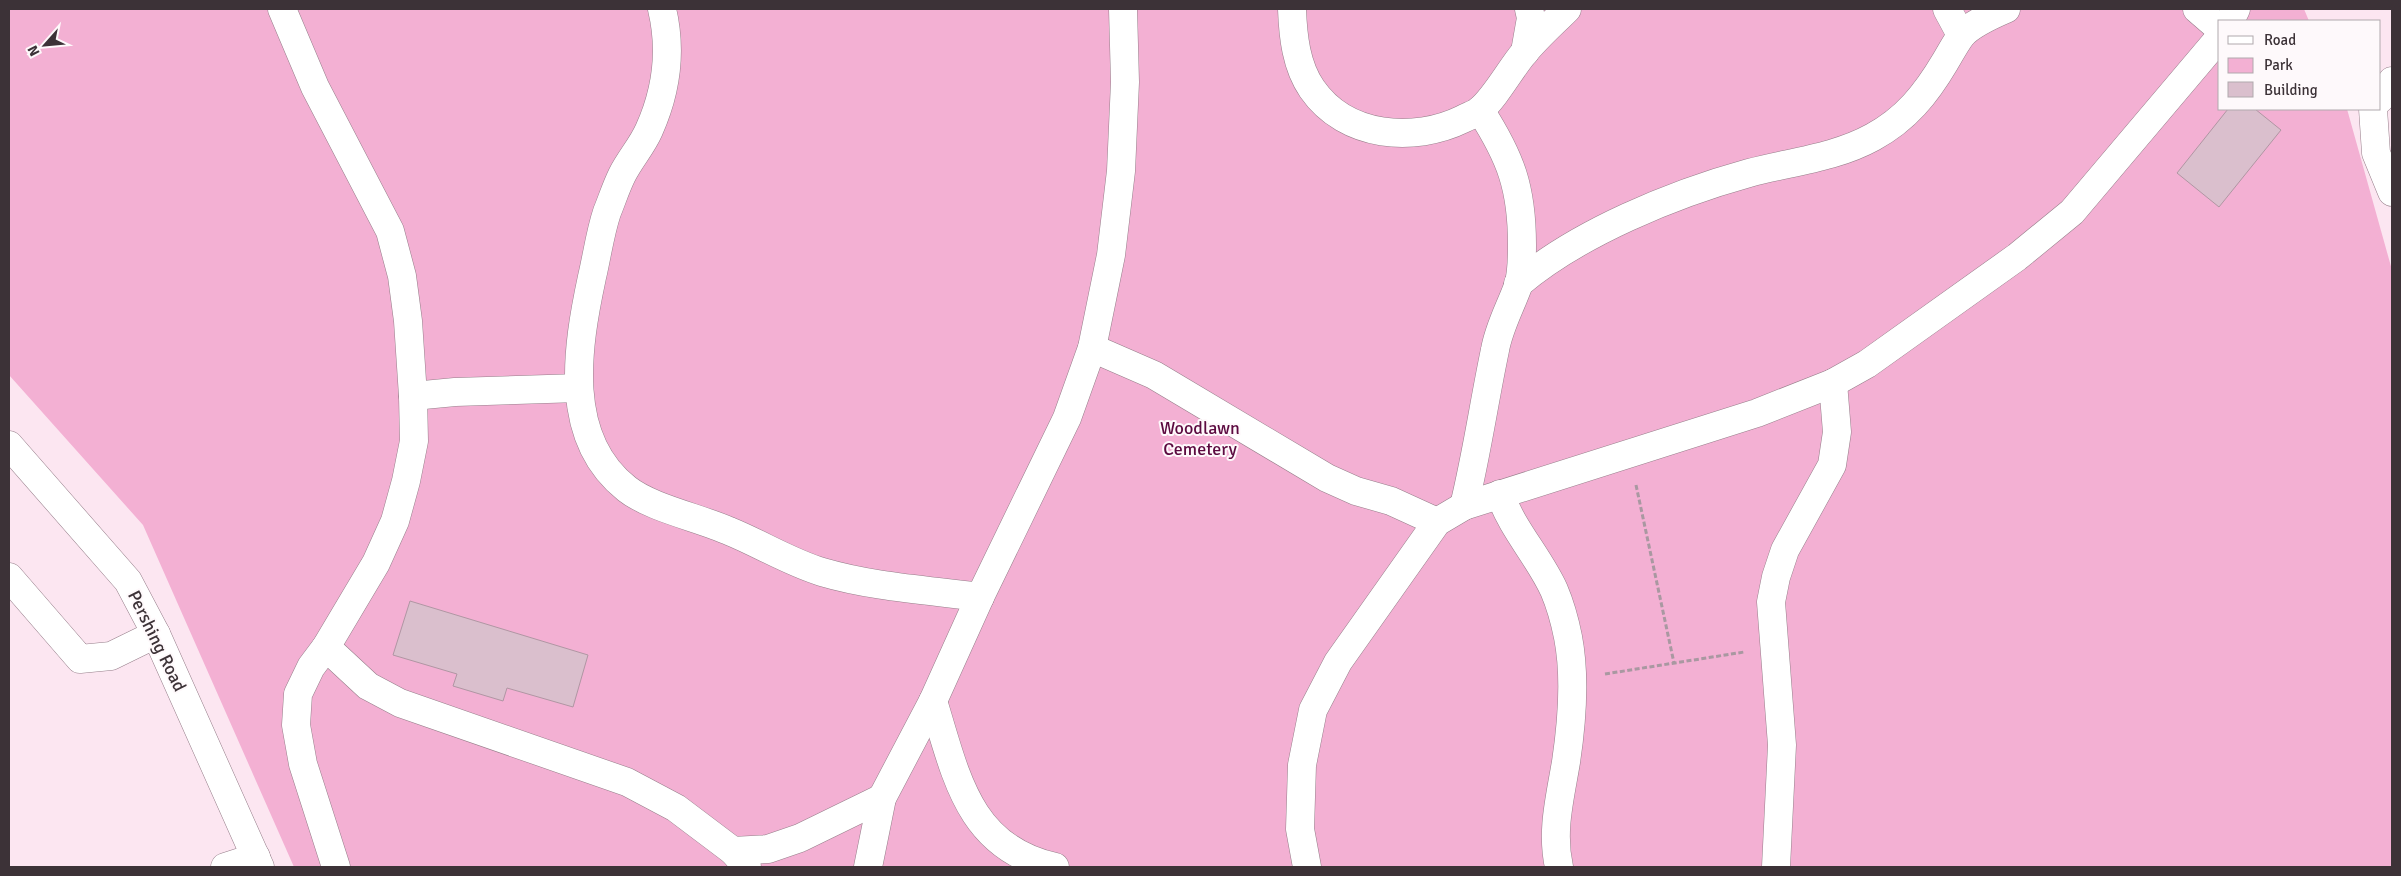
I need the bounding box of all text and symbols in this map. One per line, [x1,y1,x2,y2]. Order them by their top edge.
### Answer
north arrow [20,20,70,70]
legend [2218,20,2381,110]
text: Road [2264,31,2296,49]
text: N [24,42,44,59]
text: Park [2264,56,2293,74]
text: Building [2264,81,2318,99]
park label: Woodlawn Cemetery [1160,417,1240,460]
street label: Pershing Road [123,587,191,695]

